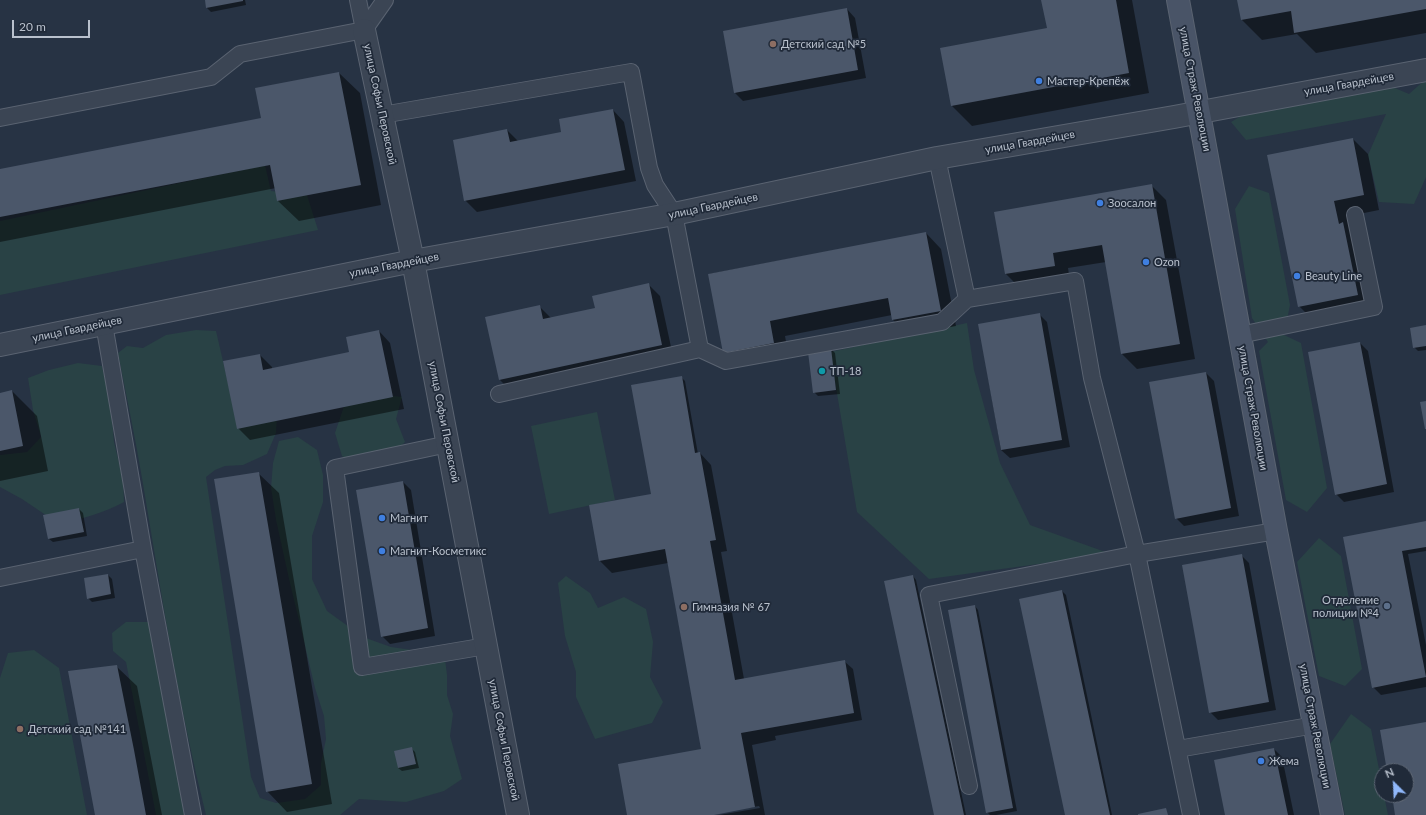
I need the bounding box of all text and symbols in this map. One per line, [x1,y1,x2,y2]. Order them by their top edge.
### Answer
scale bar [14,12,92,38]
text: 20 m [19,19,46,34]
street label: улица Страж Революции [1176,26,1214,152]
place label: Детский сад №5 [781,37,866,51]
marker: Детский сад №5 [768,39,778,49]
street label: улица Софьи Перовской [361,42,399,166]
street label: улица Гвардейцев [1303,70,1395,98]
place label: Мастер-Крепёж [1047,74,1129,88]
marker: Мастер-Крепёж [1034,76,1044,86]
street label: улица Гвардейцев [984,128,1076,156]
street label: улица Гвардейцев [667,190,759,222]
place label: Зоосалон [1108,196,1156,210]
marker: Зоосалон [1095,198,1105,208]
street label: улица Гвардейцев [348,250,440,280]
place label: Ozon [1154,255,1180,269]
marker: Ozon [1141,257,1151,267]
place label: Beauty Line [1305,269,1362,283]
marker: Beauty Line [1292,271,1302,281]
street label: улица Гвардейцев [31,313,123,345]
street label: улица Страж Революции [1236,344,1270,472]
street label: улица Софьи Перовской [426,360,462,484]
place label: ТП-18 [830,364,861,378]
marker: ТП-18 [817,366,827,376]
place label: Магнит [390,511,428,525]
marker: Магнит [377,513,387,523]
place label: Магнит-Косметикс [390,544,487,558]
marker: Магнит-Косметикс [377,546,387,556]
place label: Отделение полиции №4 [1313,593,1379,619]
place label: Гимназия № 67 [692,600,770,614]
marker: Отделение полиции №4 [1382,601,1392,611]
marker: Гимназия № 67 [679,602,689,612]
street label: улица Страж Революции [1296,663,1334,789]
street label: улица Софьи Перовской [486,678,522,802]
place label: Детский сад №141 [28,722,126,736]
marker: Детский сад №141 [15,724,25,734]
place label: Жема [1269,754,1299,768]
marker: Жема [1256,756,1266,766]
north arrow [1374,763,1414,803]
text: N [1383,765,1396,780]

